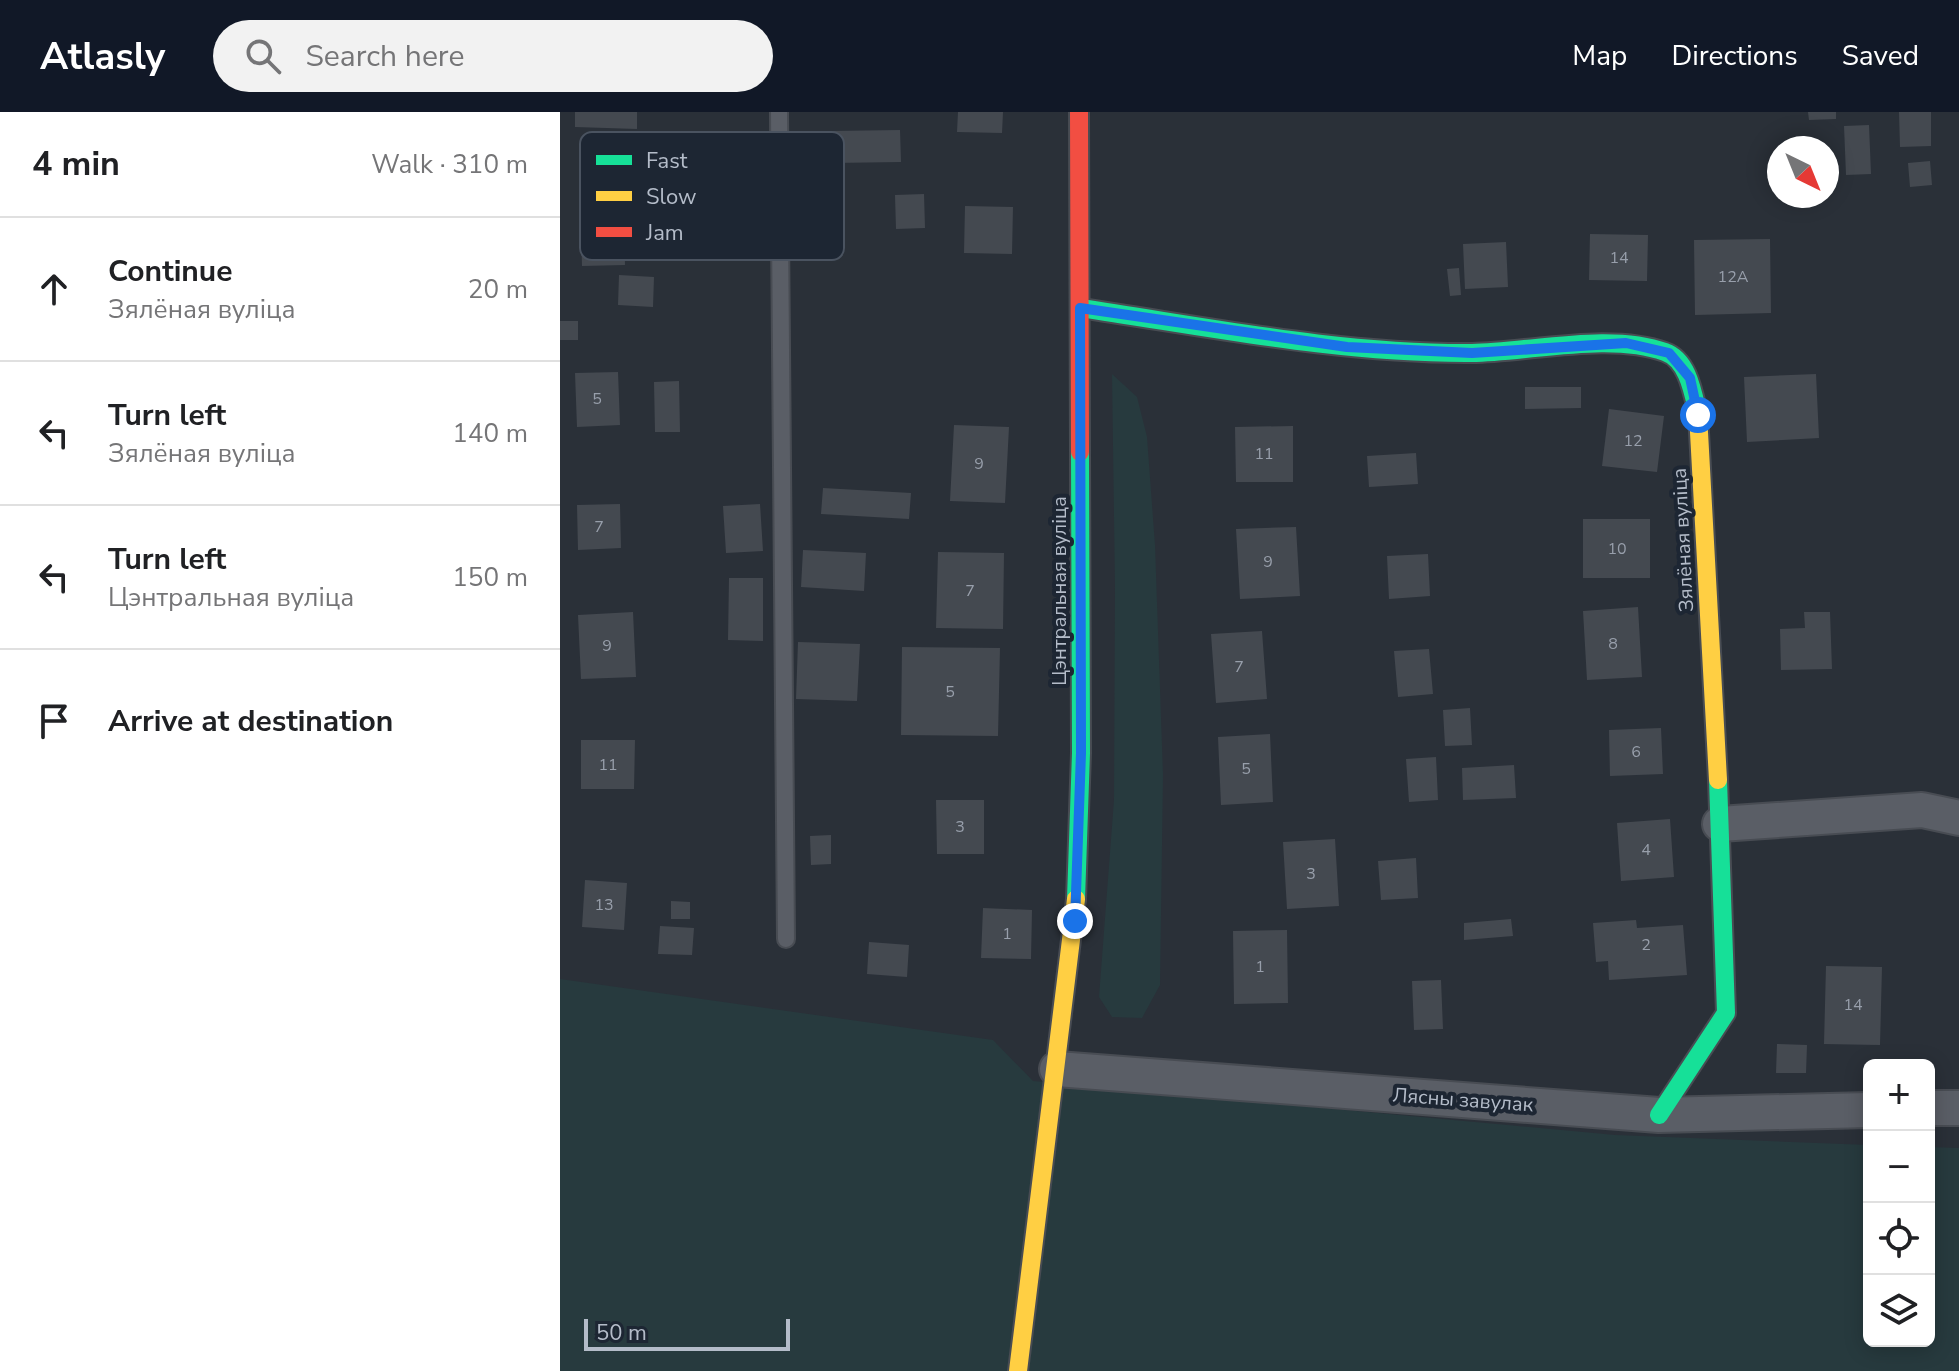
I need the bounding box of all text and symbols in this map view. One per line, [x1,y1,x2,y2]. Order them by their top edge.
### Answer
search box [213,20,773,92]
text: Atlasly [40,31,165,82]
icon: search [241,34,285,78]
text: Search here [305,36,464,77]
text: Map [1572,37,1627,75]
text: Directions [1671,37,1798,75]
text: Saved [1842,37,1919,75]
legend [580,132,844,260]
north arrow [1767,136,1839,208]
text: 4 min [32,141,120,187]
text: Fast [646,146,688,176]
text: Walk · 310 m [371,147,528,182]
text: Slow [646,182,697,212]
text: Jam [645,218,684,248]
house number: 14 [1609,247,1629,269]
text: Continue [108,251,233,292]
house number: 12А [1718,266,1749,288]
icon: ahead [32,267,76,311]
text: 20 m [468,272,528,307]
text: Зялёная вуліца [108,292,296,327]
house number: 5 [592,388,602,410]
text: Turn left [108,395,226,436]
route start [1680,397,1716,433]
icon: left [32,411,76,455]
text: 140 m [452,416,528,451]
house number: 12 [1623,430,1643,452]
text: Зялёная вуліца [108,436,296,471]
house number: 11 [1254,443,1274,465]
house number: 9 [974,453,984,475]
street label: Зялёная вуліца [1666,467,1700,613]
street label: Цэнтральная вуліца [1046,496,1073,686]
house number: 7 [594,516,604,538]
house number: 10 [1607,538,1627,560]
text: Turn left [108,539,226,580]
house number: 9 [1263,551,1273,573]
icon: left [32,555,76,599]
text: 150 m [452,560,528,595]
text: Цэнтральная вуліца [108,580,354,615]
house number: 7 [965,580,975,602]
house number: 8 [1608,633,1618,655]
house number: 9 [602,635,612,657]
house number: 7 [1234,656,1244,678]
house number: 5 [945,681,955,703]
icon: arrive [32,699,76,743]
text: Arrive at destination [108,701,393,742]
house number: 6 [1631,741,1641,763]
house number: 11 [598,754,618,776]
house number: 5 [1241,758,1251,780]
house number: 3 [955,816,965,838]
house number: 4 [1641,839,1651,861]
house number: 3 [1306,863,1316,885]
house number: 13 [594,894,614,916]
route end [1057,903,1093,939]
house number: 1 [1002,923,1012,945]
house number: 2 [1641,934,1651,956]
house number: 1 [1255,956,1265,978]
house number: 14 [1843,994,1863,1016]
map controls [1863,1059,1935,1347]
button: + [1863,1059,1935,1131]
street label: Лясны завулак [1392,1082,1535,1118]
button: − [1863,1131,1935,1203]
button: locate [1863,1203,1935,1275]
button: layers [1863,1275,1935,1347]
scale bar [584,1315,790,1351]
text: 50 m [596,1318,647,1348]

